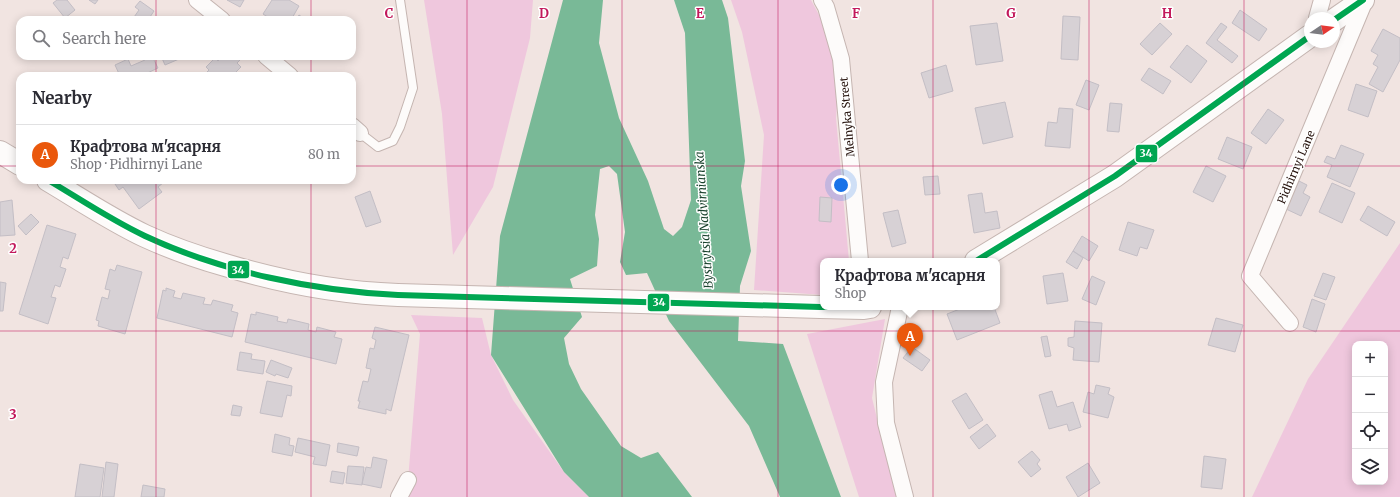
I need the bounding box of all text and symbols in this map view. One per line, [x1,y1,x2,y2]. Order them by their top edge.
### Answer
text: C [385,5,394,22]
text: D [539,5,549,22]
text: E [696,5,705,22]
text: F [852,5,860,22]
text: G [1006,5,1016,22]
text: H [1162,5,1173,22]
north arrow [1304,12,1340,48]
search box [16,16,356,60]
icon: search [30,27,52,49]
text: Search here [62,29,146,48]
street label: Melnyka Street [836,76,857,158]
text: Nearby [32,87,92,109]
street label: Pidhirnyi Lane [1274,128,1318,206]
text: Крафтова м'ясарня [70,137,221,156]
line badge: 34 [1135,144,1158,163]
text: A [40,146,50,163]
text: 80 m [308,146,340,163]
text: 34 [1139,146,1153,160]
water label: Bystrytsia Nadvirnianska [691,151,716,289]
text: Shop · Pidhirnyi Lane [70,156,202,173]
your location [831,175,851,195]
text: 2 [9,240,17,257]
popup [820,258,1000,310]
line badge: 34 [227,260,250,279]
text: 34 [231,263,245,277]
text: Крафтова м'ясарня [834,266,986,285]
text: Shop [834,285,866,302]
line badge: 34 [647,293,670,312]
text: 34 [652,295,666,309]
pin: A [897,323,923,356]
map controls [1352,341,1388,485]
button: + [1352,341,1388,377]
button: − [1352,377,1388,413]
text: 3 [9,406,17,423]
button: locate [1352,413,1388,449]
button: layers [1352,449,1388,485]

